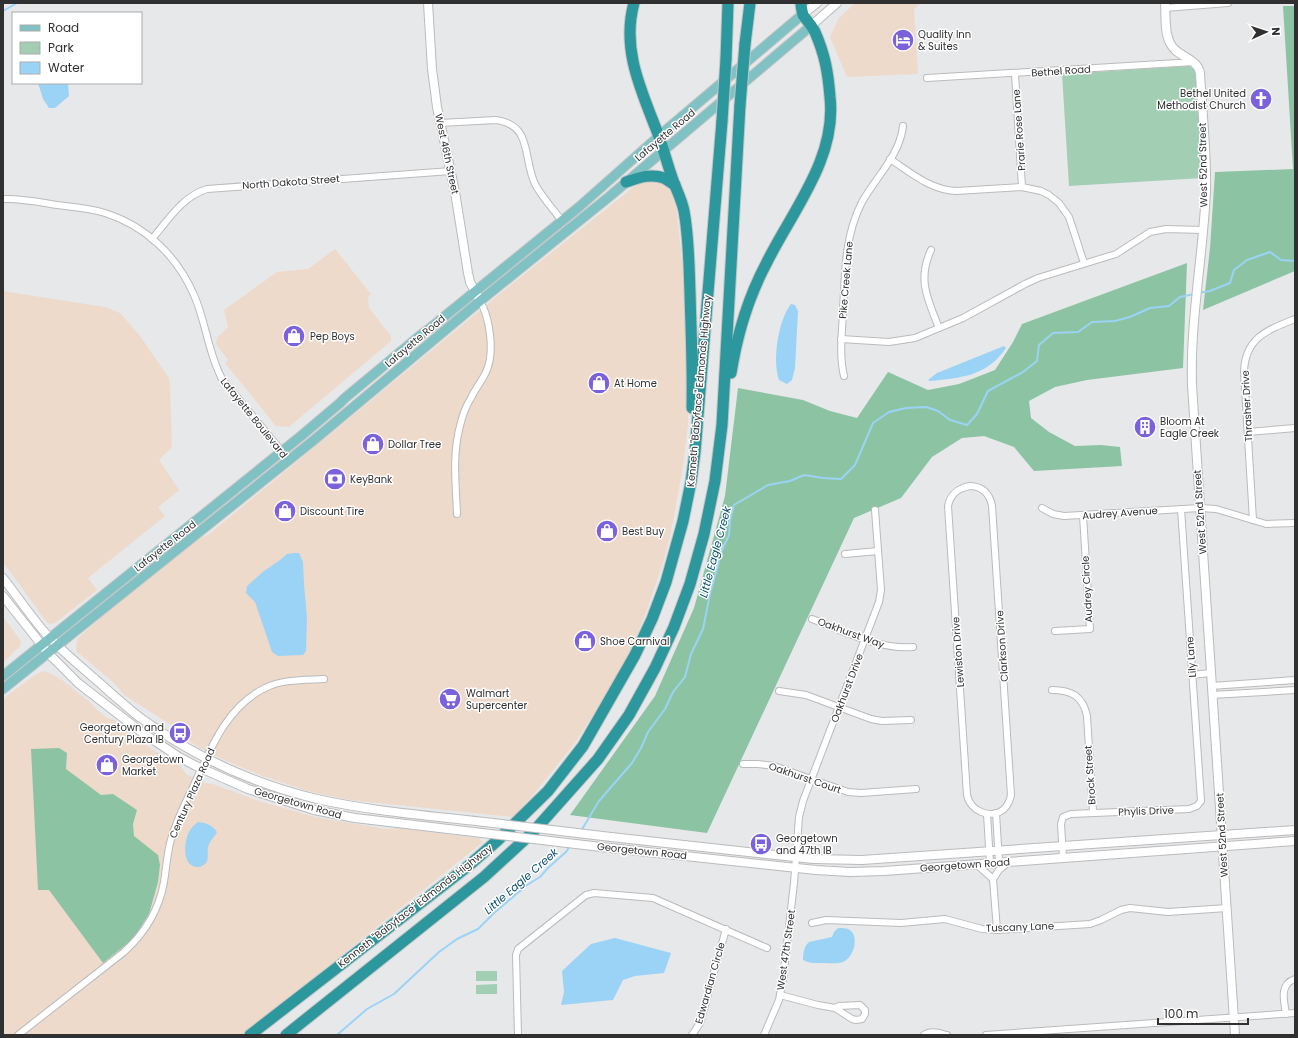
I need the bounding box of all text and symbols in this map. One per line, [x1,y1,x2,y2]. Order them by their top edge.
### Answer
legend [12,12,142,84]
north arrow [1246,12,1286,52]
text: Road [48,19,79,36]
hotel icon: Quality Inn & Suites [890,27,916,53]
place label: Quality Inn & Suites [918,27,971,54]
text: N [1268,27,1284,36]
text: Park [48,39,75,56]
text: Water [48,59,85,76]
street label: Bethel Road [1031,61,1091,81]
place label: Bethel United Methodist Church [1157,86,1246,113]
church icon: Bethel United Methodist Church [1248,86,1274,112]
street label: Prarie Rose Lane [1009,89,1029,171]
street label: Lafayette Road [631,105,699,165]
street label: West 46th Street [431,112,463,196]
street label: West 52nd Street [1195,122,1211,207]
street label: North Dakota Street [242,171,341,193]
street label: Pike Creek Lane [835,241,857,319]
street label: Kenneth "Babyface" Edmonds Highway [683,294,715,488]
street label: Lafayette Road [381,311,449,371]
shop icon: Pep Boys [281,323,307,349]
place label: Pep Boys [310,329,355,344]
shop icon: At Home [586,370,612,396]
street label: Thrasher Drive [1238,370,1256,442]
street label: Lafayette Boulevard [217,375,291,461]
place label: At Home [614,376,657,391]
building icon: Bloom At Eagle Creek [1132,414,1158,440]
place label: Bloom At Eagle Creek [1160,414,1220,441]
shop icon: Dollar Tree [360,431,386,457]
place label: Dollar Tree [388,437,441,452]
bank icon: KeyBank [322,466,348,492]
street label: West 52nd Street [1190,469,1210,555]
place label: KeyBank [350,472,393,487]
shop icon: Discount Tire [272,498,298,524]
water label: Little Eagle Creek [695,503,735,599]
street label: Audrey Avenue [1082,503,1158,523]
place label: Discount Tire [300,504,364,519]
street label: Lafayette Road [131,517,199,575]
shop icon: Best Buy [594,518,620,544]
place label: Best Buy [622,524,664,539]
street label: Audrey Circle [1078,555,1096,623]
street label: Clarkson Drive [992,610,1012,682]
street label: Oakhurst Way [816,614,887,652]
street label: Lewiston Drive [948,616,968,688]
shop icon: Shoe Carnival [572,628,598,654]
place label: Shoe Carnival [600,634,669,649]
street label: Lily Lane [1182,636,1200,678]
street label: Oakhurst Drive [827,651,867,725]
supermarket icon: Walmart Supercenter [437,686,463,712]
place label: Walmart Supercenter [466,686,527,713]
place label: Georgetown and Century Plaza IB [80,720,164,747]
bus stop icon: Georgetown and Century Plaza IB [167,720,193,746]
street label: Brock Street [1080,744,1100,805]
street label: Century Plaza Road [165,745,219,841]
shop icon: Georgetown Market [94,752,120,778]
place label: Georgetown Market [122,752,184,779]
street label: Oakhurst Court [767,759,844,798]
street label: Georgetown Road [252,783,344,823]
street label: West 52nd Street [1212,792,1232,878]
street label: Phylis Drive [1118,803,1174,819]
bus stop icon: Georgetown and 47th IB [748,831,774,857]
place label: Georgetown and 47th IB [776,831,838,858]
street label: Georgetown Road [596,839,688,863]
street label: Kenneth "Babyface" Edmonds Highway [334,841,496,971]
water label: Little Eagle Creek [480,843,563,918]
street label: Georgetown Road [919,854,1011,876]
street label: West 47th Street [773,908,799,991]
street label: Tuscany Lane [986,918,1054,936]
street label: Edwardian Circle [691,940,729,1026]
scale bar [1158,1000,1248,1026]
text: 100 m [1164,1005,1198,1022]

